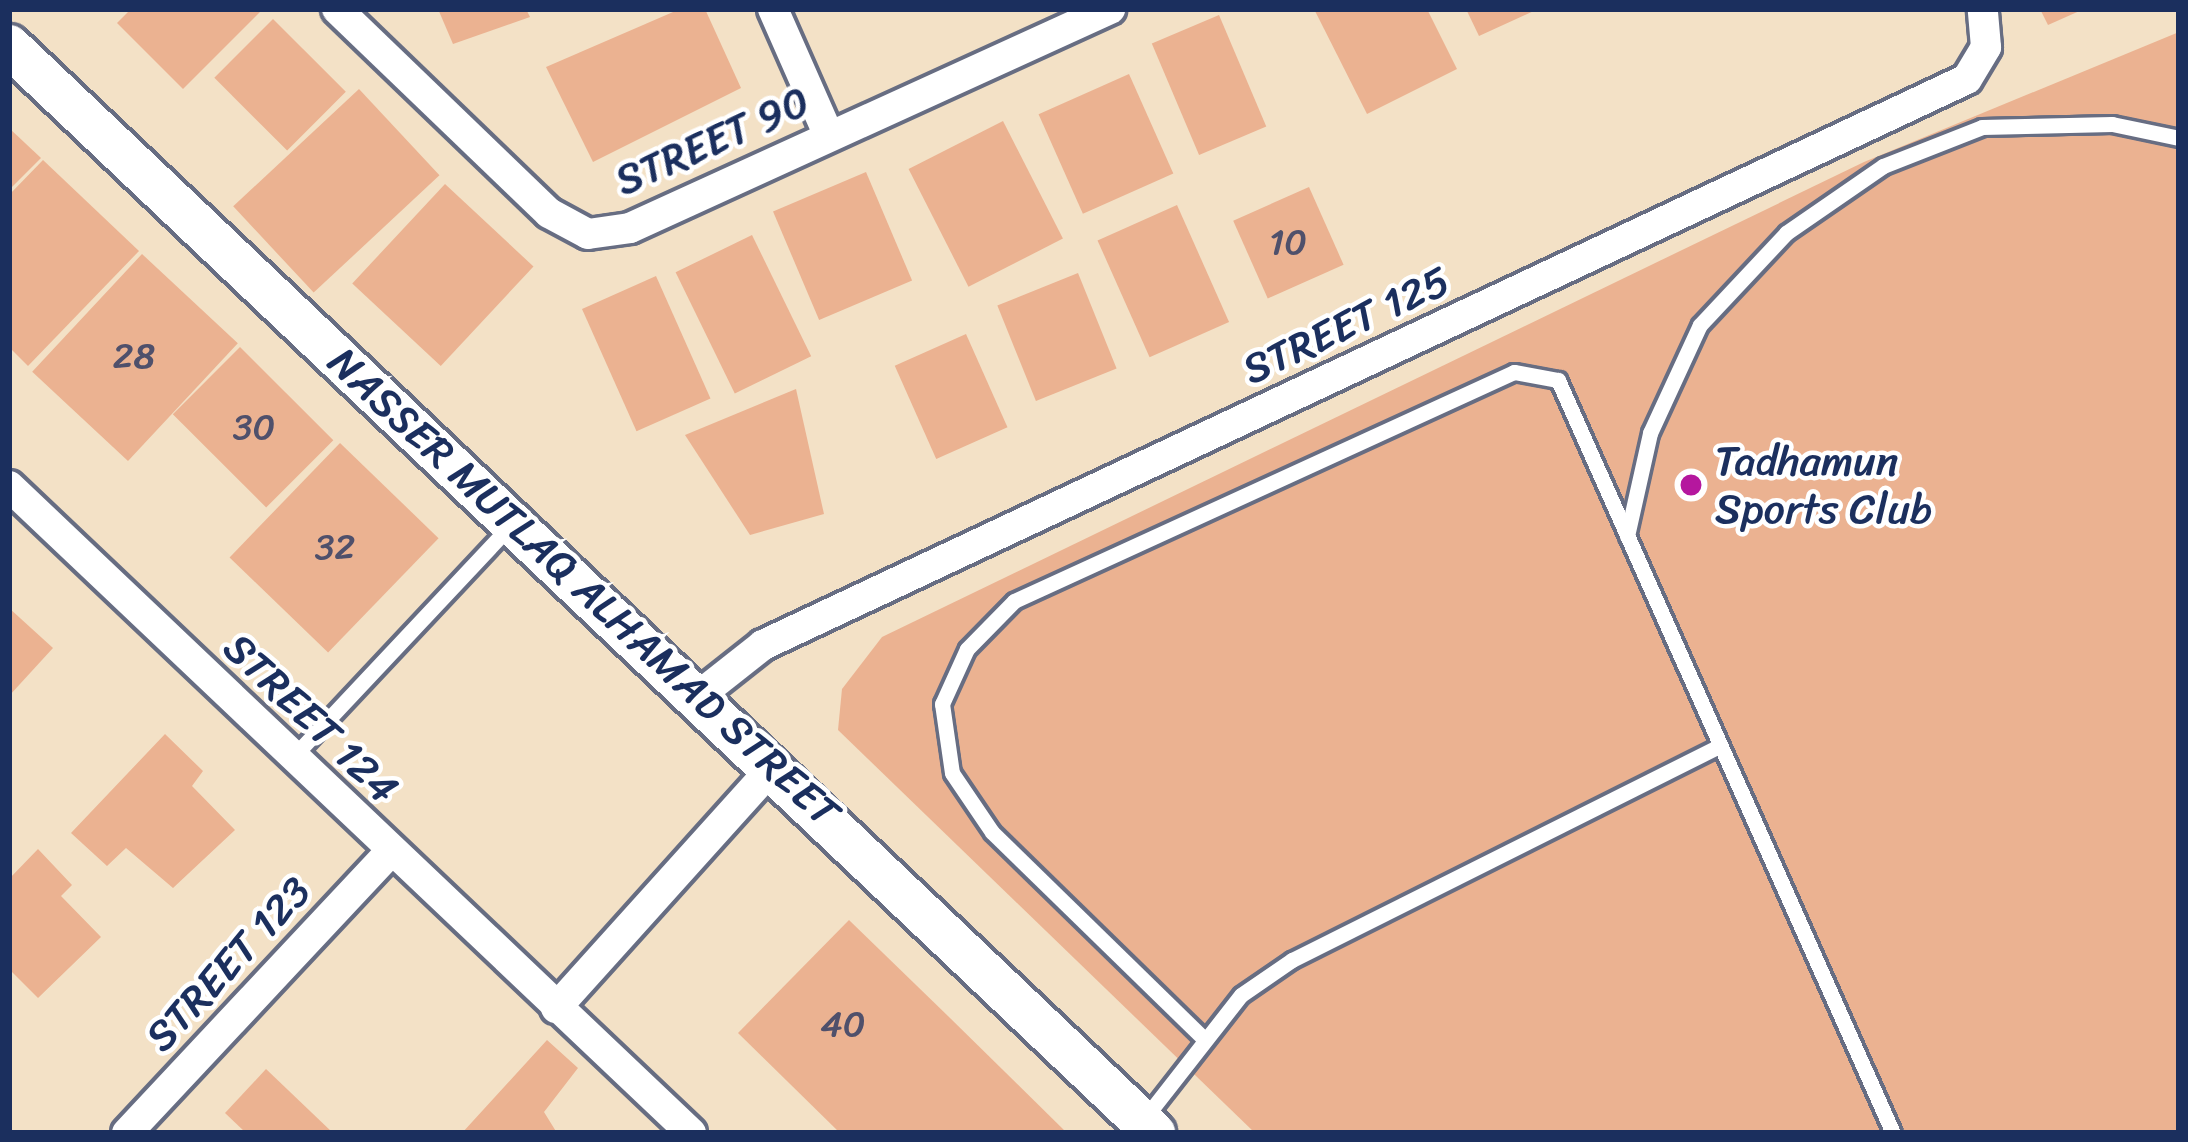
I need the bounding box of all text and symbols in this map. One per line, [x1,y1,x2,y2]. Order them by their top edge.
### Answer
street label: STREET 90 [607,76,817,206]
house number: 10 [1269,221,1307,265]
street label: STREET 125 [1235,255,1457,395]
house number: 28 [113,335,155,379]
street label: NASSER MUTLAQ ALHAMAD STREET [318,337,850,837]
house number: 30 [233,406,275,450]
place label: Tadhamun Sports Club [1715,436,1932,534]
marker: Tadhamun Sports Club [1678,472,1704,498]
house number: 32 [315,526,355,570]
street label: STREET 124 [213,622,409,814]
street label: STREET 123 [135,866,321,1062]
house number: 40 [820,1003,866,1047]

